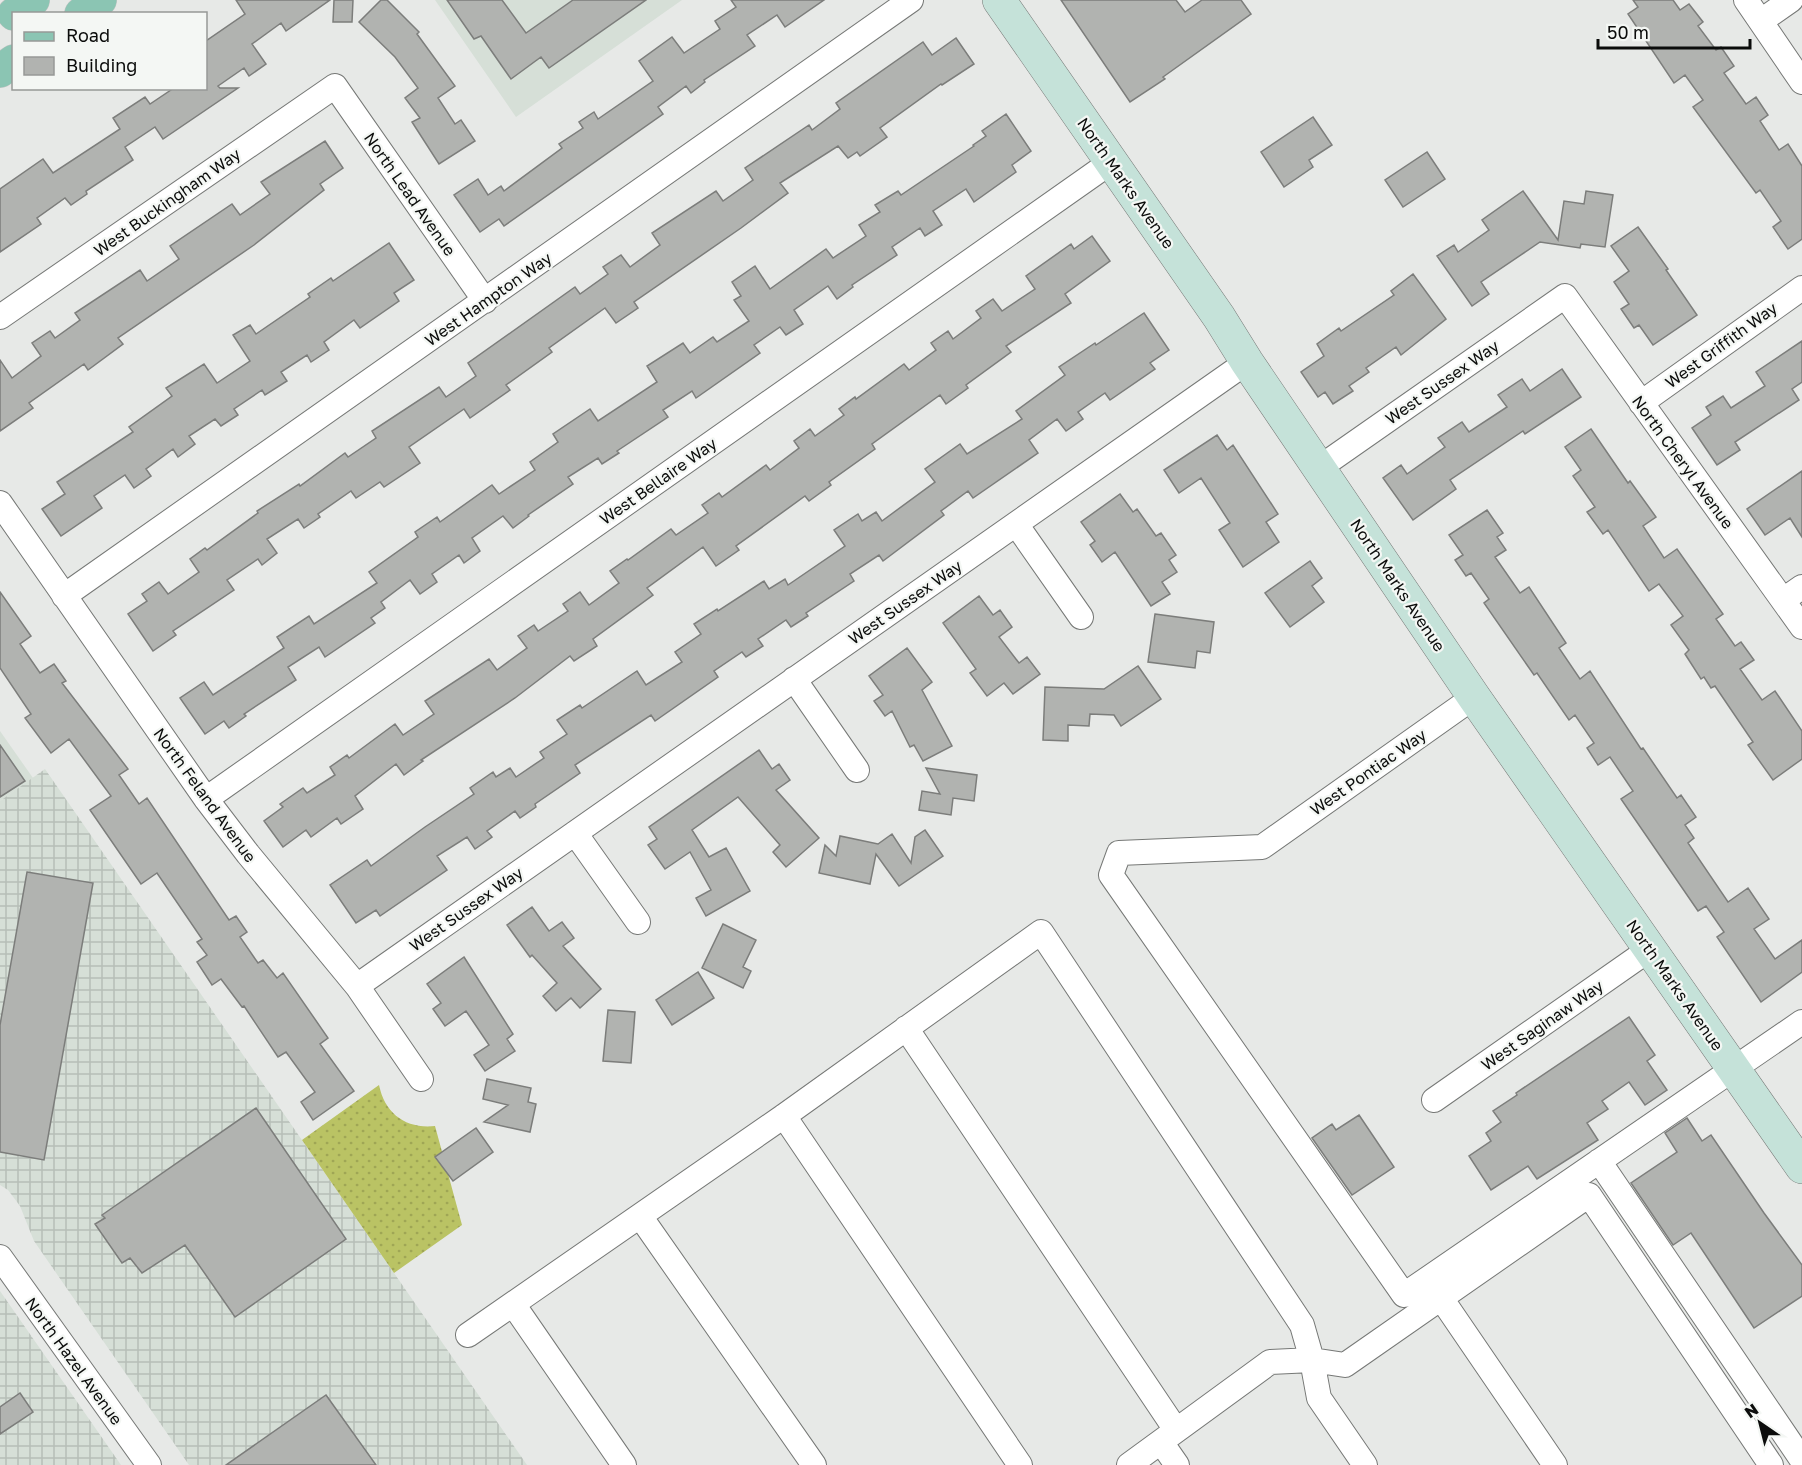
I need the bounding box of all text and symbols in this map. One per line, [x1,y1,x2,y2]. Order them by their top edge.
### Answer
legend [12,12,207,90]
scale bar [1598,12,1750,50]
text: 50 m [1607,21,1649,43]
text: Road [66,24,110,46]
text: Building [66,54,137,76]
street label: North Marks Avenue [1073,114,1179,252]
street label: North Lead Avenue [360,128,460,260]
street label: West Buckingham Way [90,144,244,260]
street label: West Hampton Way [421,248,555,350]
street label: West Griffith Way [1661,298,1781,392]
street label: West Sussex Way [1381,335,1503,429]
street label: North Cheryl Avenue [1628,391,1738,533]
street label: West Bellaire Way [596,433,720,529]
street label: North Marks Avenue [1346,515,1450,655]
street label: West Sussex Way [844,555,966,649]
street label: North Feland Avenue [149,724,261,866]
street label: West Pontiac Way [1306,724,1430,820]
street label: West Sussex Way [405,862,527,956]
street label: North Marks Avenue [1622,916,1728,1054]
street label: West Saginaw Way [1477,975,1607,1075]
street label: North Hazel Avenue [21,1293,127,1429]
north arrow [1730,1393,1790,1453]
text: N [1741,1399,1762,1422]

